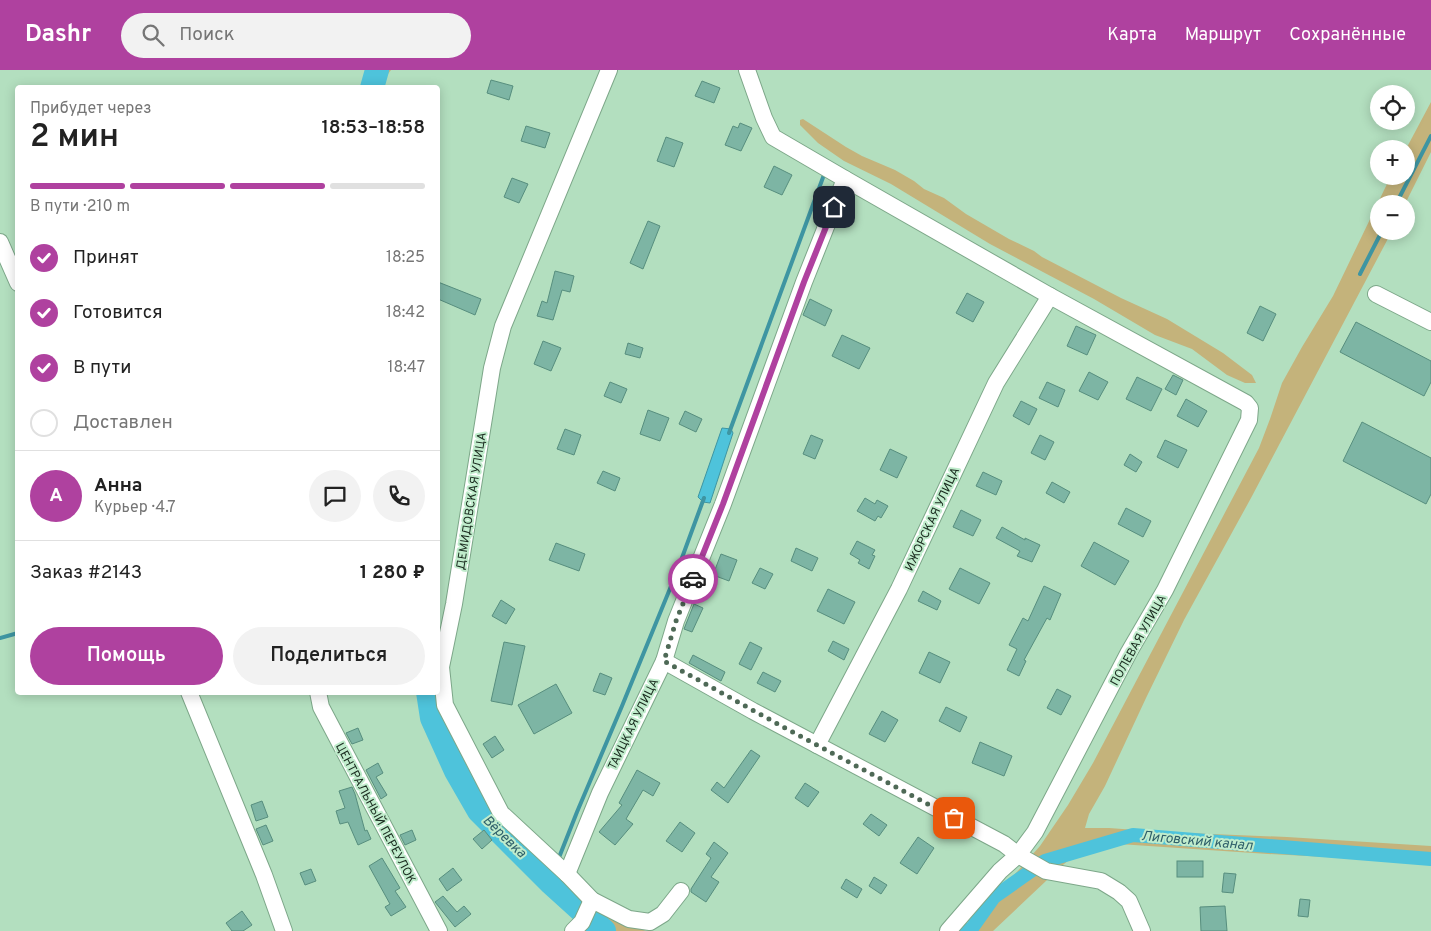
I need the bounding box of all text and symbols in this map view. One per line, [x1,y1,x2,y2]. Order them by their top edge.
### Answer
search box [121,13,471,58]
text: Dashr [25,20,91,50]
icon: search [139,21,167,49]
text: Поиск [179,23,235,47]
text: Карта [1107,24,1157,47]
text: Маршрут [1185,24,1261,47]
text: Сохранённые [1289,24,1406,47]
map controls [1370,85,1415,240]
button: locate [1370,85,1415,130]
text: Прибудет через [30,99,152,119]
text: 18:53–18:58 [321,116,425,140]
text: 2 мин [30,118,119,158]
button: + [1370,140,1415,185]
pin [813,186,855,228]
icon: home [820,193,848,221]
button: − [1370,195,1415,240]
text: В пути · 210 m [30,197,130,217]
icon: check [30,244,58,272]
text: Принят [73,246,139,270]
text: 18:25 [386,248,425,268]
icon: check [30,299,58,327]
text: Готовится [73,301,163,325]
text: 18:42 [386,303,425,323]
icon: check [30,354,58,382]
text: В пути [73,356,131,380]
text: 18:47 [388,358,425,378]
text: Доставлен [73,411,173,435]
street label: ДЕМИДОВСКАЯ УЛИЦА [453,431,491,571]
street label: ИЖОРСКАЯ УЛИЦА [902,465,964,574]
button: chat [309,470,361,522]
button: phone [373,470,425,522]
text: Анна [94,474,142,498]
text: А [49,484,63,508]
text: Курьер · 4.7 [94,498,176,518]
courier [668,554,718,604]
text: Заказ #2143 [30,561,142,585]
text: 1 280 ₽ [360,561,425,585]
icon: car [679,565,707,593]
street label: ПОЛЕВАЯ УЛИЦА [1107,592,1171,689]
button: Помощь [30,627,223,685]
button: Поделиться [233,627,425,685]
street label: ТАИЦКАЯ УЛИЦА [605,676,663,773]
street label: ЦЕНТРАЛЬНЫЙ ПЕРЕУЛОК [331,740,419,887]
pin [933,797,975,839]
icon: bag [940,804,968,832]
water label: Вёревка [479,812,530,862]
water label: Лиговский канал [1140,828,1254,855]

